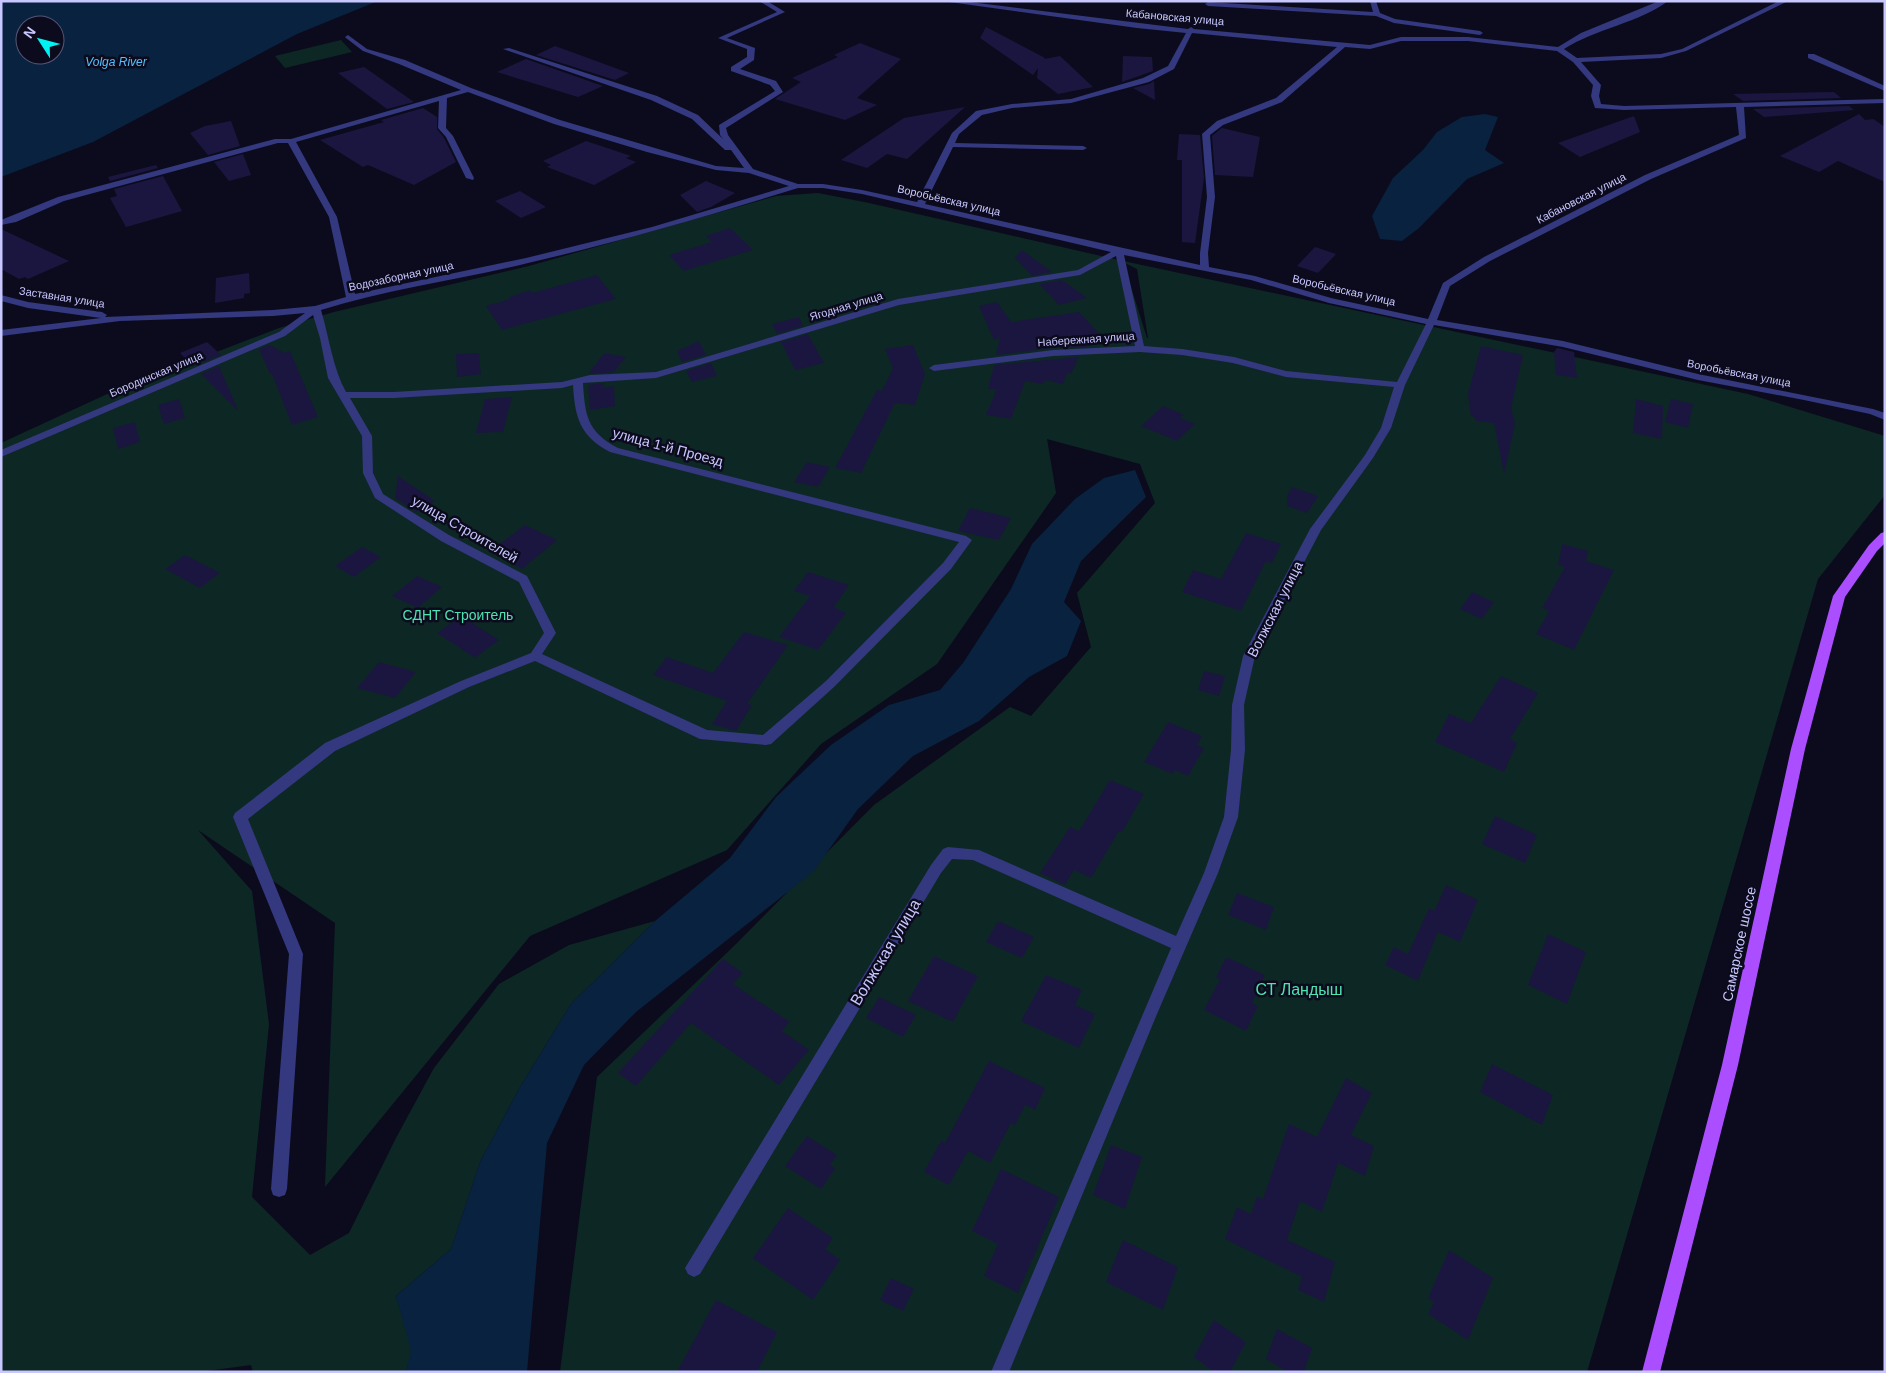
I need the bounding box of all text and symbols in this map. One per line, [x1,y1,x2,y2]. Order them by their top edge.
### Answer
street label: Кабановская улица [1125,7,1225,27]
north arrow [15,15,65,65]
text: N [20,24,39,41]
water label: Volga River [85,55,148,69]
street label: Кабановская улица [1534,170,1628,226]
street label: Воробьёвская улица [896,182,1003,218]
street label: Водозаборная улица [348,259,455,293]
street label: Воробьёвская улица [1291,272,1398,308]
street label: Заставная улица [18,284,107,310]
street label: Ягодная улица [808,289,885,323]
street label: Набережная улица [1037,330,1136,348]
street label: Бородинская улица [108,349,205,399]
street label: Воробьёвская улица [1686,357,1793,389]
street label: улица 1-й Проезд [611,425,725,469]
street label: улица Строителей [409,492,521,566]
street label: Волжская улица [1244,558,1306,660]
park label: СДНТ Строитель [403,607,513,623]
street label: Самарское шоссе [1719,885,1759,1003]
street label: Волжская улица [847,896,924,1008]
park label: СТ Ландыш [1255,981,1343,998]

